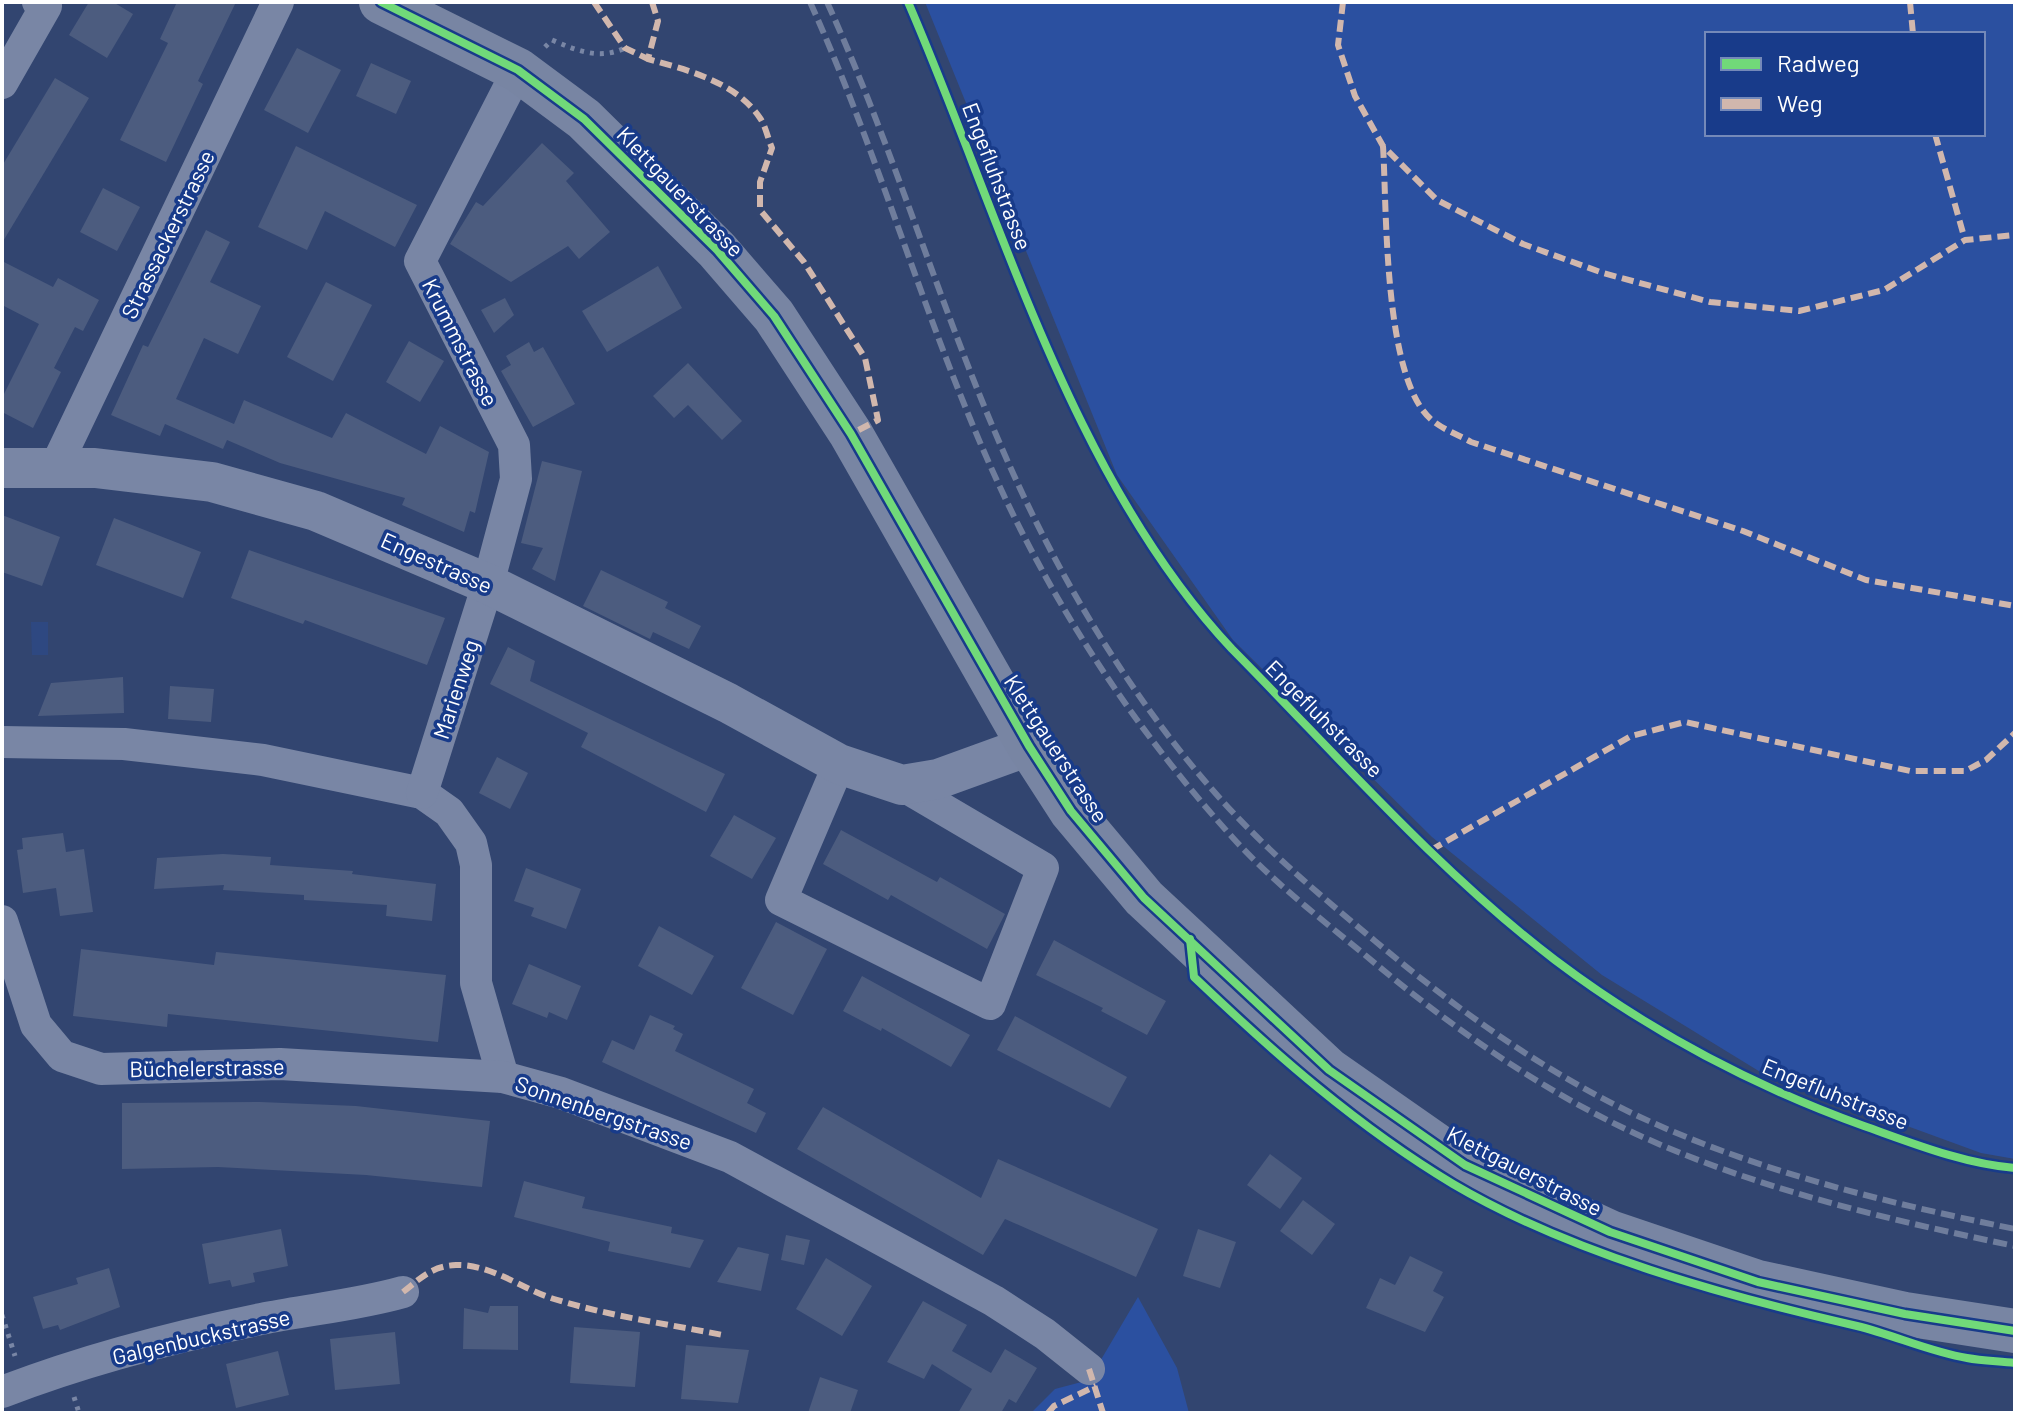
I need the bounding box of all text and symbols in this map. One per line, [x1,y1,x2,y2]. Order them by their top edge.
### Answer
legend [1705,32,1985,136]
text: Radweg [1777,48,1860,77]
text: Weg [1777,88,1823,117]
street label: Engefluhstrasse [958,99,1038,253]
street label: Klettgauerstrasse [612,121,750,261]
street label: Strassackerstrasse [115,146,219,322]
street label: Krummstrasse [418,274,504,410]
street label: Engestrasse [377,526,497,598]
street label: Marienweg [427,636,483,742]
street label: Engefluhstrasse [1261,654,1389,782]
street label: Klettgauerstrasse [1000,669,1114,827]
street label: Engefluhstrasse [1759,1052,1913,1134]
street label: Büchelerstrasse [129,1053,285,1081]
street label: Sonnenbergstrasse [512,1070,696,1154]
street label: Klettgauerstrasse [1443,1120,1607,1220]
street label: Galgenbuckstrasse [110,1303,292,1369]

